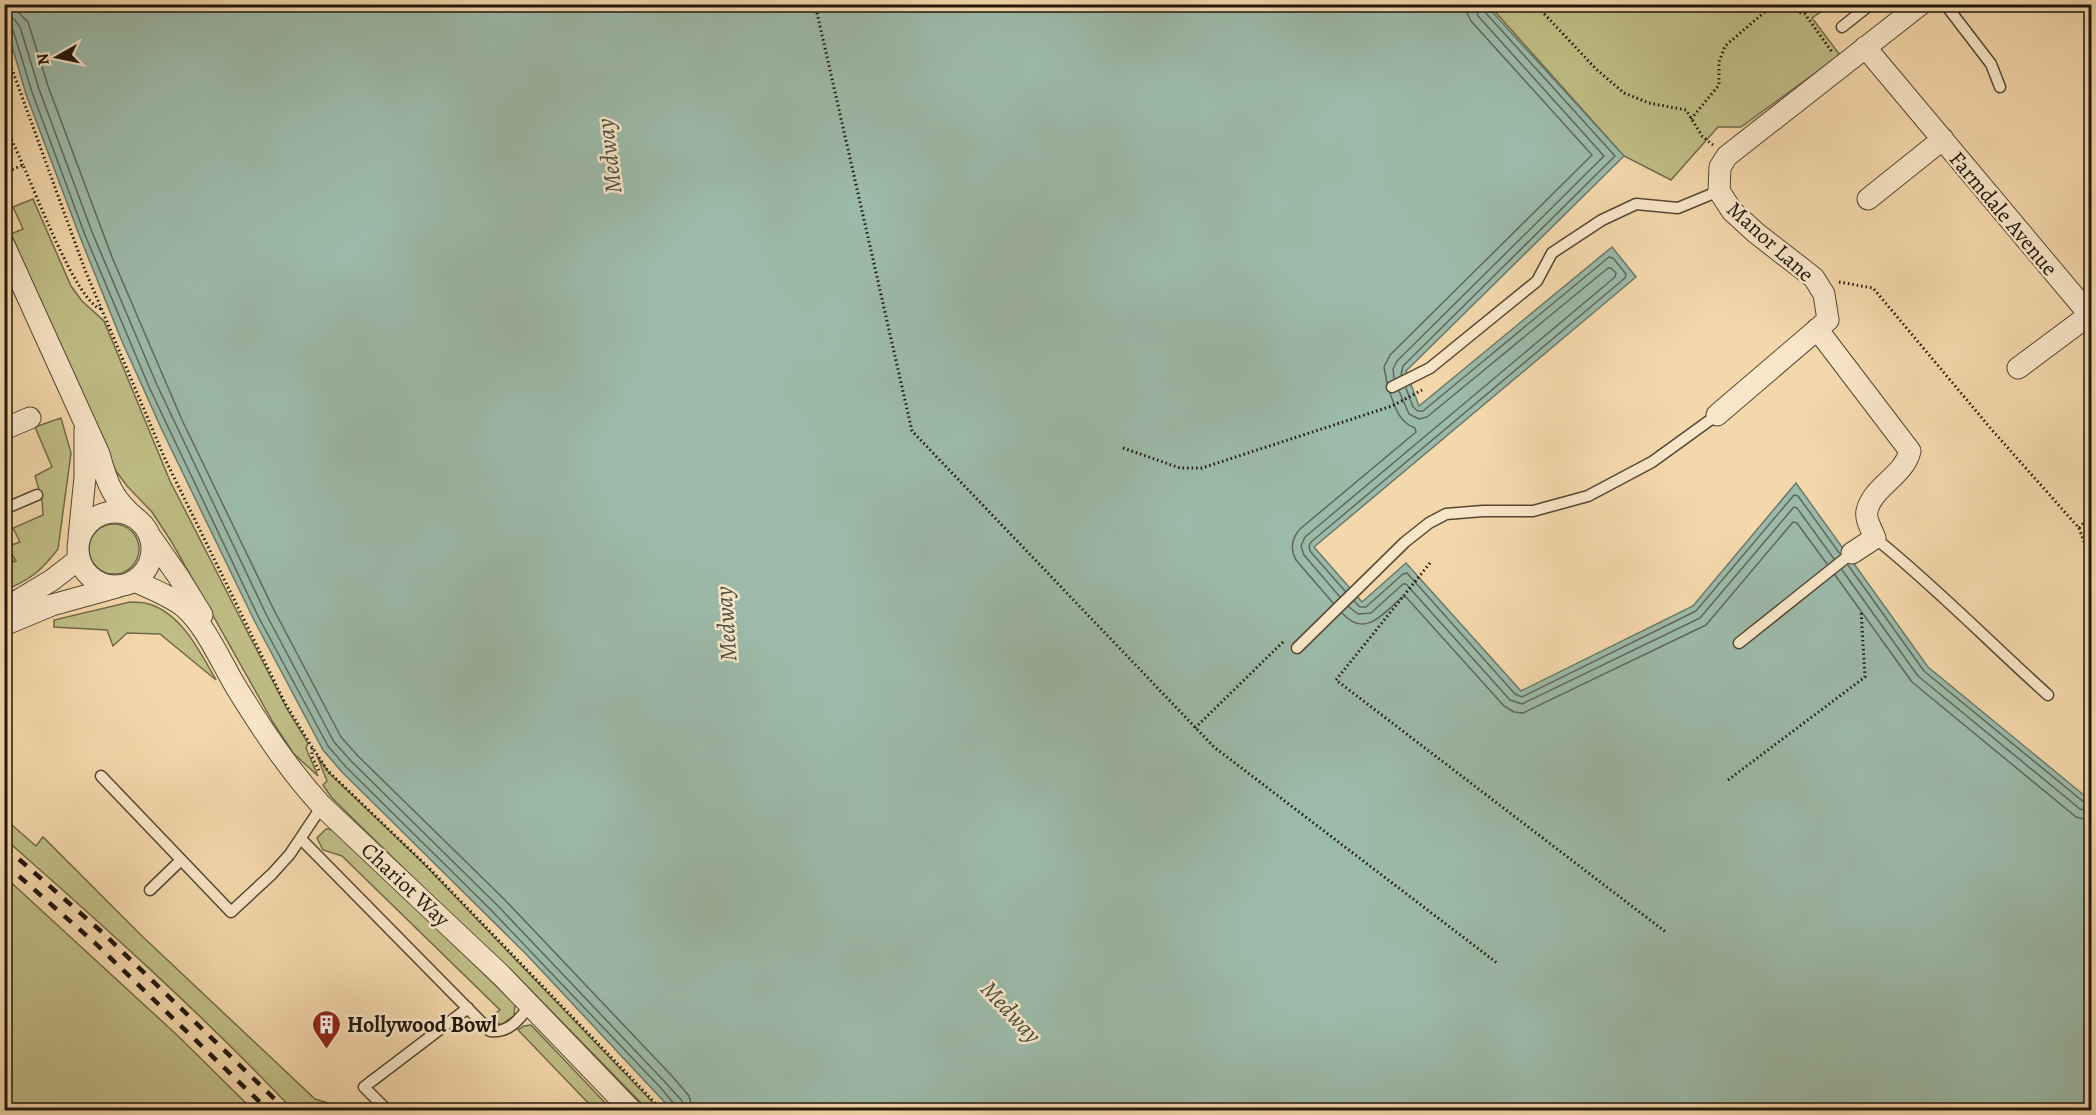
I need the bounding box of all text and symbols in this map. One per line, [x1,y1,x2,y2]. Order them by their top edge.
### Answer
north arrow [27,27,87,87]
text: N [31,51,55,67]
water label: Medway [588,116,629,195]
street label: Farmdale Avenue [1942,145,2064,282]
street label: Manor Lane [1720,195,1820,289]
water label: Medway [707,585,745,663]
street label: Chariot Way [354,836,456,934]
water label: Medway [974,974,1049,1051]
building icon: Hollywood Bowl [310,1008,342,1050]
place label: Hollywood Bowl [347,1010,497,1040]

